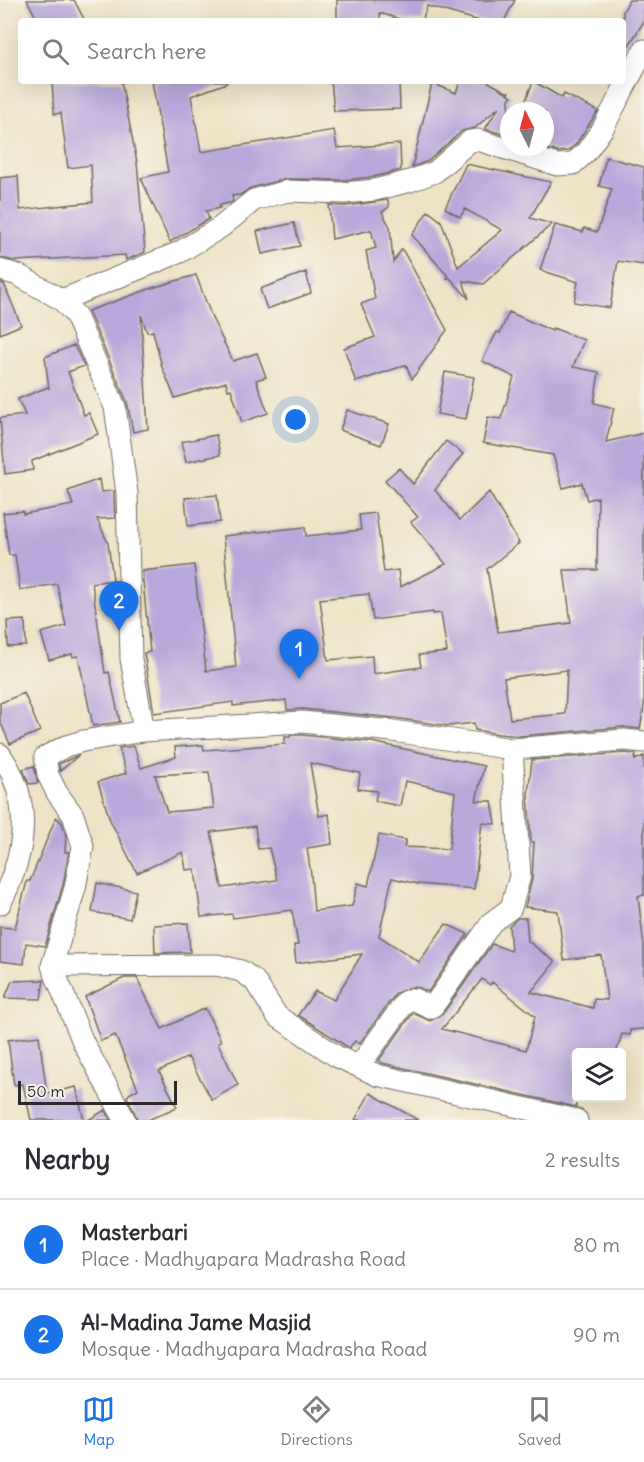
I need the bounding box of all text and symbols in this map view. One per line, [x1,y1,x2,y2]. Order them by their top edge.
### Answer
search box [18,18,626,84]
icon: search [39,35,72,68]
text: Search here [87,37,206,65]
north arrow [500,102,554,156]
your location [281,405,310,434]
pin: 2 [100,582,138,631]
pin: 1 [280,630,318,679]
map controls [572,1048,626,1102]
button: layers [572,1048,626,1102]
scale bar [18,1078,177,1106]
text: 50 m [27,1081,65,1101]
text: Nearby [24,1143,110,1176]
text: 2 results [545,1147,620,1172]
text: Masterbari [81,1218,188,1246]
text: 1 [40,1232,47,1257]
text: 80 m [573,1232,620,1257]
text: Place · Madhyapara Madrasha Road [81,1246,406,1271]
text: Al-Madina Jame Masjid [81,1308,311,1336]
text: 2 [38,1322,49,1347]
text: 90 m [573,1322,620,1347]
text: Mosque · Madhyapara Madrasha Road [81,1336,427,1361]
tab: Map [82,1393,115,1449]
tab: Directions [280,1393,353,1449]
tab: Saved [518,1393,562,1449]

